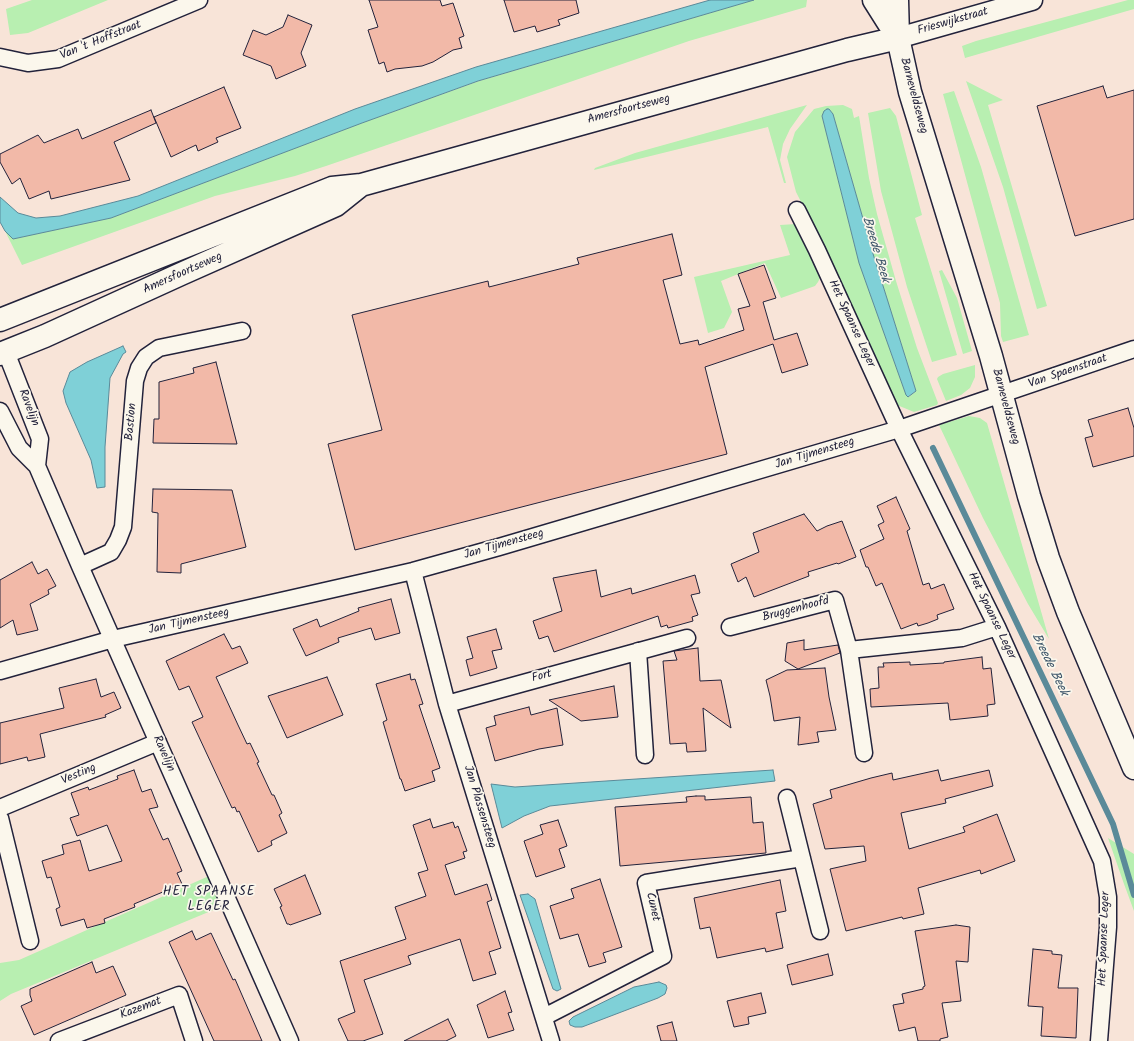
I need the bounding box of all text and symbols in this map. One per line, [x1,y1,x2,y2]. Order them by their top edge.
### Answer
street label: Frieswijkstraat [916,5,990,39]
street label: Van 't Hoffstraat [58,18,144,64]
street label: Barneveldseweg [896,56,930,136]
street label: Amersfoortseweg [586,92,672,128]
water label: Breede Beek [858,215,892,285]
street label: Amersfoortseweg [141,250,225,298]
street label: Het Spaanse Leger [824,278,878,370]
street label: Van Spaenstraat [1027,352,1109,392]
street label: Barneveldseweg [988,367,1022,447]
street label: Ravelijn [14,388,42,428]
street label: Bastion [123,403,141,441]
street label: Jan Tijmensteeg [774,435,856,473]
street label: Jan Tijmensteeg [462,527,546,563]
street label: Het Spaanse Leger [964,570,1018,662]
street label: Bruggenhoofd [761,594,831,626]
street label: Jan Tijmensteeg [147,606,231,638]
water label: Breede Beek [1027,631,1071,699]
street label: Fort [530,667,554,687]
street label: Ravelijn [149,734,177,774]
street label: Vesting [59,761,99,789]
street label: Jan Plassensteeg [460,764,498,850]
district label: HET SPAANSE LEGER [163,885,255,916]
street label: Cunet [642,891,662,923]
street label: Het Spaanse Leger [1096,891,1114,987]
street label: Kazemat [118,995,164,1023]

